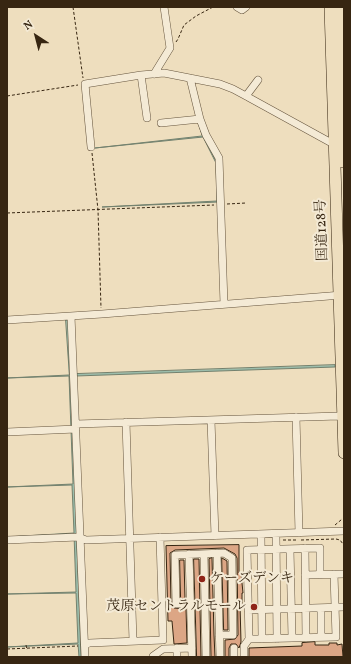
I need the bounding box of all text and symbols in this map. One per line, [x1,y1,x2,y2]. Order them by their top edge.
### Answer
north arrow [16,16,56,56]
text: N [21,17,36,34]
street label: 国道128号 [314,199,332,261]
place label: ケーズデンキ [210,571,294,587]
marker: ケーズデンキ [197,574,207,584]
place label: 茂原セントラルモール [107,599,246,615]
marker: 茂原セントラルモール [249,602,259,612]

